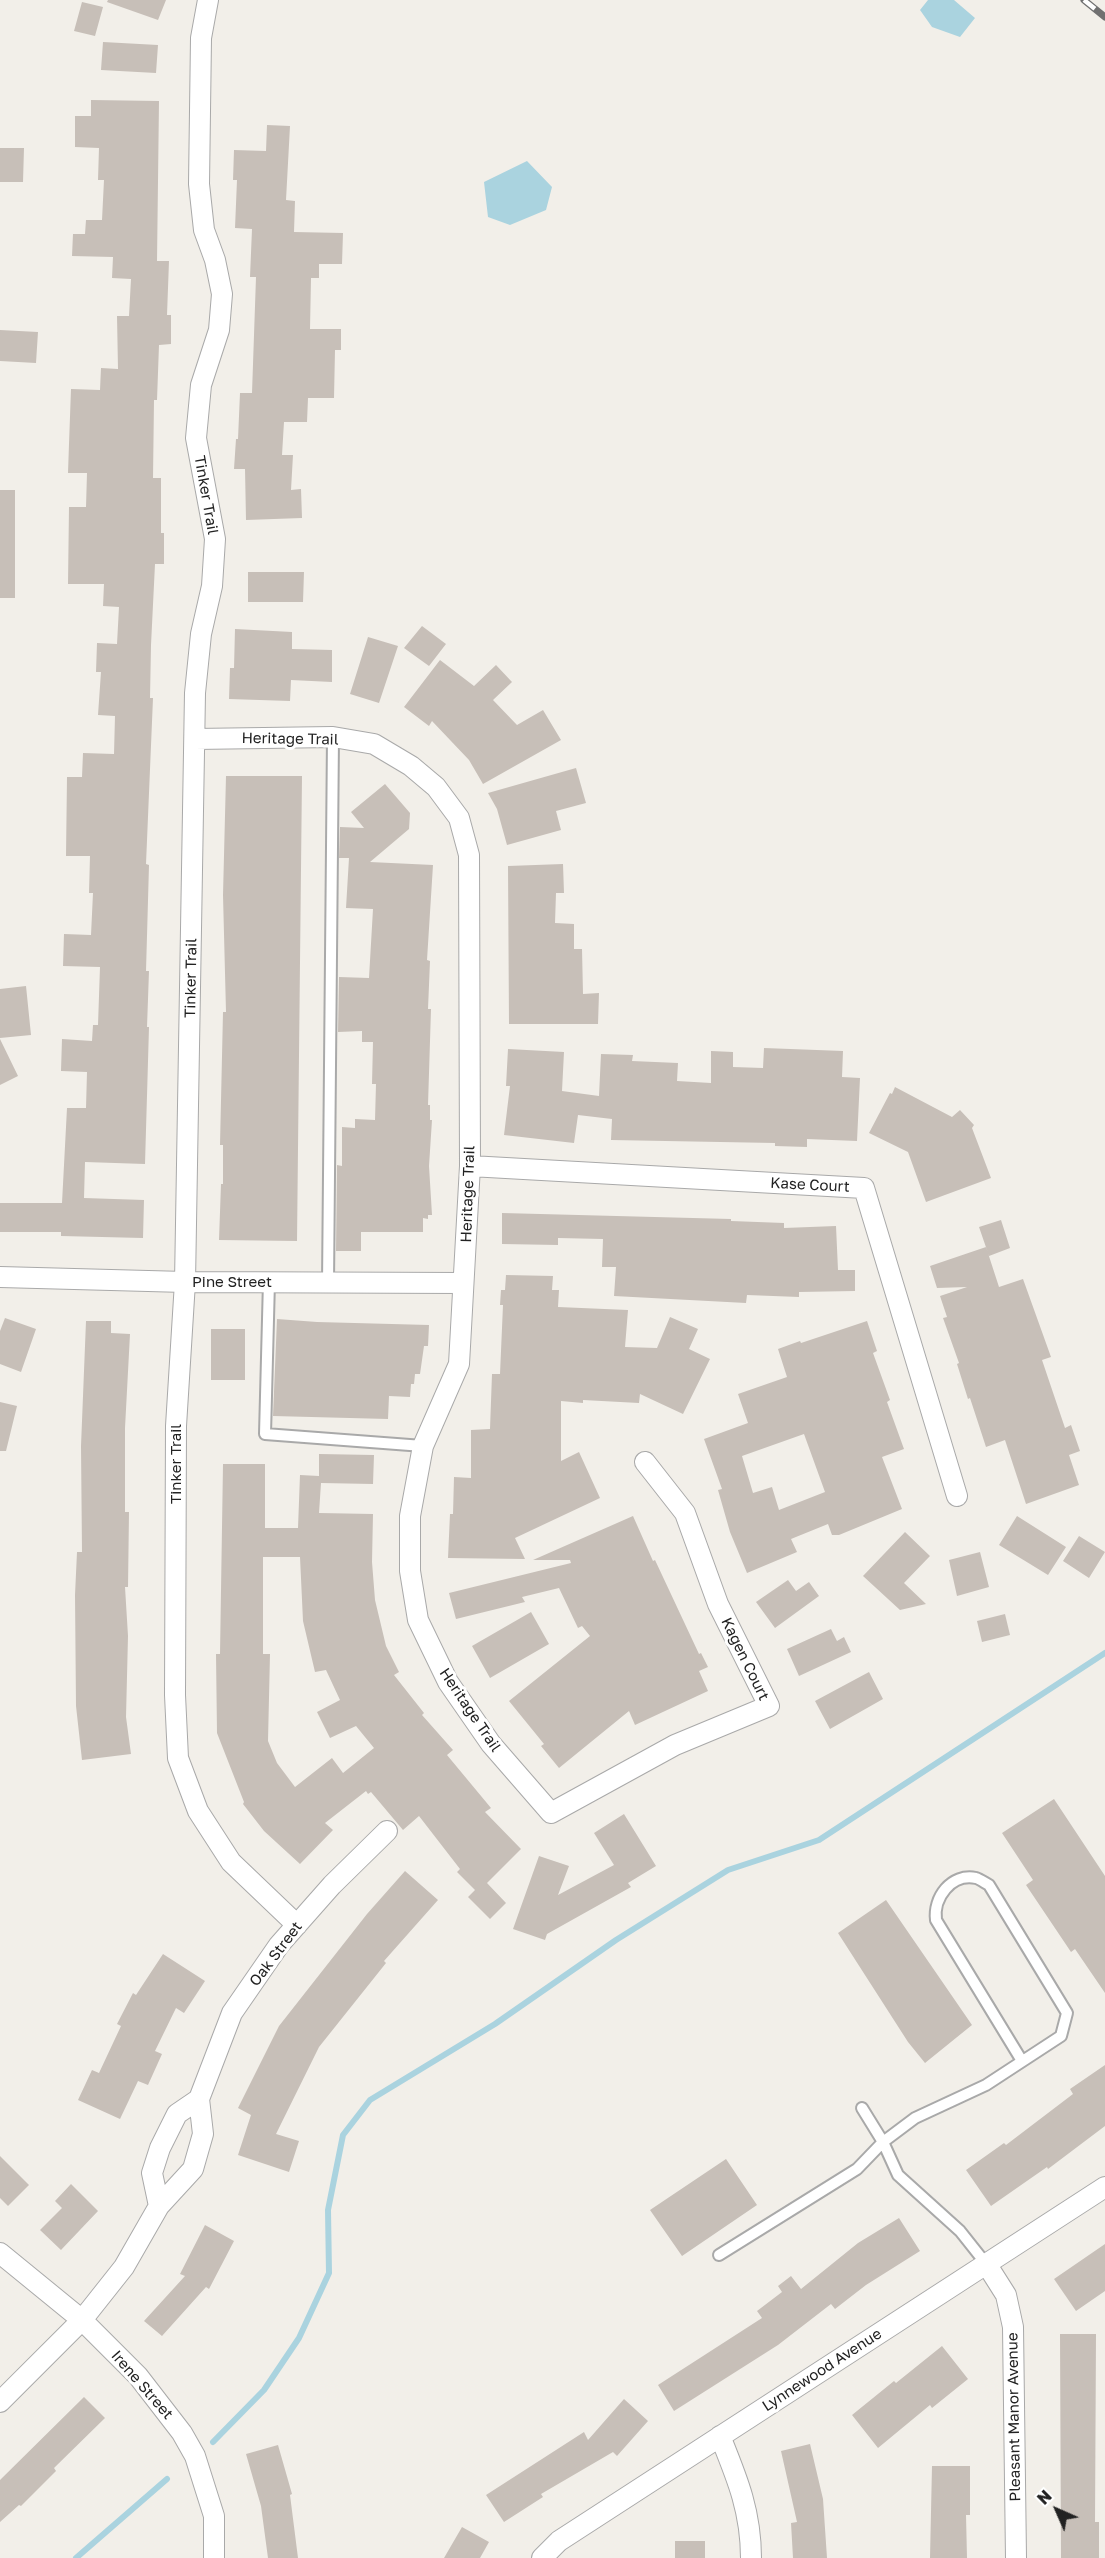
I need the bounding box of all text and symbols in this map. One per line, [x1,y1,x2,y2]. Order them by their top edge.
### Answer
street label: Tinker Trail [190,454,222,536]
street label: Heritage Trail [241,729,339,749]
street label: Tinker Trail [181,938,201,1018]
street label: Heritage Trail [457,1145,479,1243]
street label: Kase Court [770,1174,850,1196]
street label: Pine Street [192,1273,272,1291]
street label: Tinker Trail [167,1424,185,1504]
street label: Kagen Court [717,1615,773,1703]
street label: Heritage Trail [435,1665,505,1755]
street label: Oak Street [246,1918,306,1990]
street label: Lynnewood Avenue [759,2325,885,2415]
street label: Pleasant Manor Avenue [1004,2332,1024,2502]
street label: Irene Street [107,2347,177,2423]
north arrow [1027,2480,1087,2540]
text: N [1033,2486,1056,2509]

